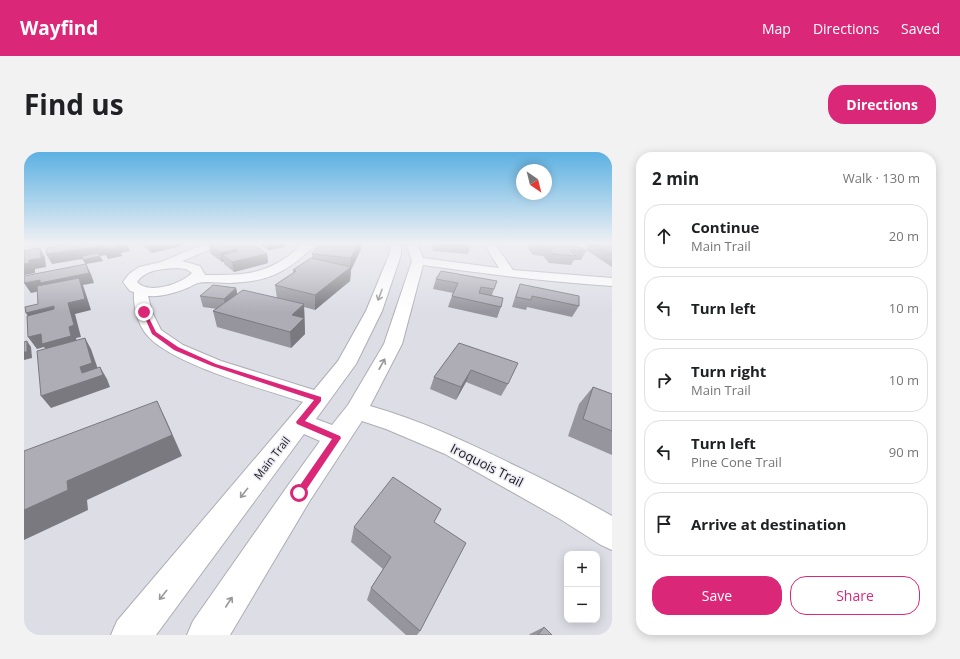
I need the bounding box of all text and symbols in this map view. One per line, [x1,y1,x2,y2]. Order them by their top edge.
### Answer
text: Wayfind [20,15,98,41]
text: Map [762,19,791,38]
text: Directions [813,19,879,38]
text: Saved [901,19,940,38]
text: Find us [24,85,124,123]
button: Directions [828,85,936,124]
north arrow [516,164,552,200]
text: 2 min [652,167,699,190]
text: Walk · 130 m [843,169,920,187]
text: Continue [691,217,759,237]
icon: ahead [653,225,675,247]
text: 20 m [889,227,919,245]
text: Main Trail [691,237,751,255]
one-way arrow [376,288,384,300]
icon: left [653,297,675,319]
text: Turn left [691,298,756,318]
text: 10 m [889,299,919,317]
route end [135,303,153,321]
one-way arrow [379,358,386,370]
text: Turn right [691,361,766,381]
icon: right [653,369,675,391]
text: 10 m [889,371,919,389]
text: Main Trail [691,381,751,399]
street label: Main Trail [250,433,293,482]
text: Turn left [691,433,756,453]
street label: Iroquois Trail [447,439,527,491]
icon: left [653,441,675,463]
text: 90 m [889,443,919,461]
text: Pine Cone Trail [691,453,782,471]
route start [290,484,308,502]
one-way arrow [239,487,248,498]
icon: arrive [653,513,675,535]
text: Arrive at destination [691,514,846,534]
map controls [564,551,600,623]
button: + [564,551,600,587]
button: Save [652,576,782,615]
button: Share [790,576,920,615]
button: − [564,587,600,623]
one-way arrow [158,589,167,600]
one-way arrow [225,596,233,608]

